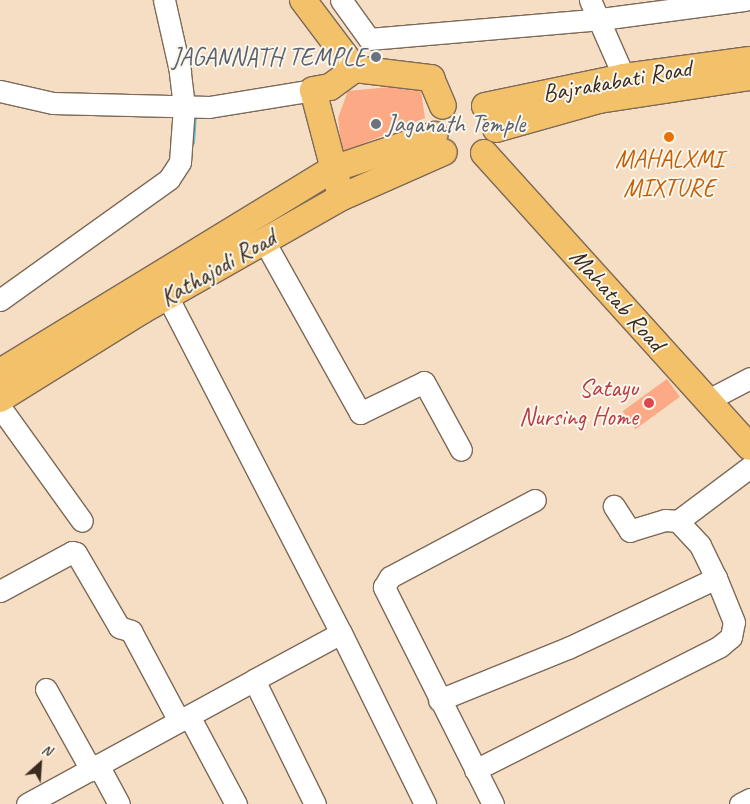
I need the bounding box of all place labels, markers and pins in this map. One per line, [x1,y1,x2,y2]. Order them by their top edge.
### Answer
place label: JAGANNATH TEMPLE [172,42,366,72]
marker: JAGANNATH TEMPLE [370,51,382,63]
place label: Jaganath Temple [386,109,524,139]
marker: Jaganath Temple [370,118,382,130]
marker: MAHALXMI MIXTURE [663,131,675,143]
place label: MAHALXMI MIXTURE [615,145,723,204]
place label: Satayu Nursing Home [520,374,638,433]
marker: Satayu Nursing Home [642,396,656,410]

